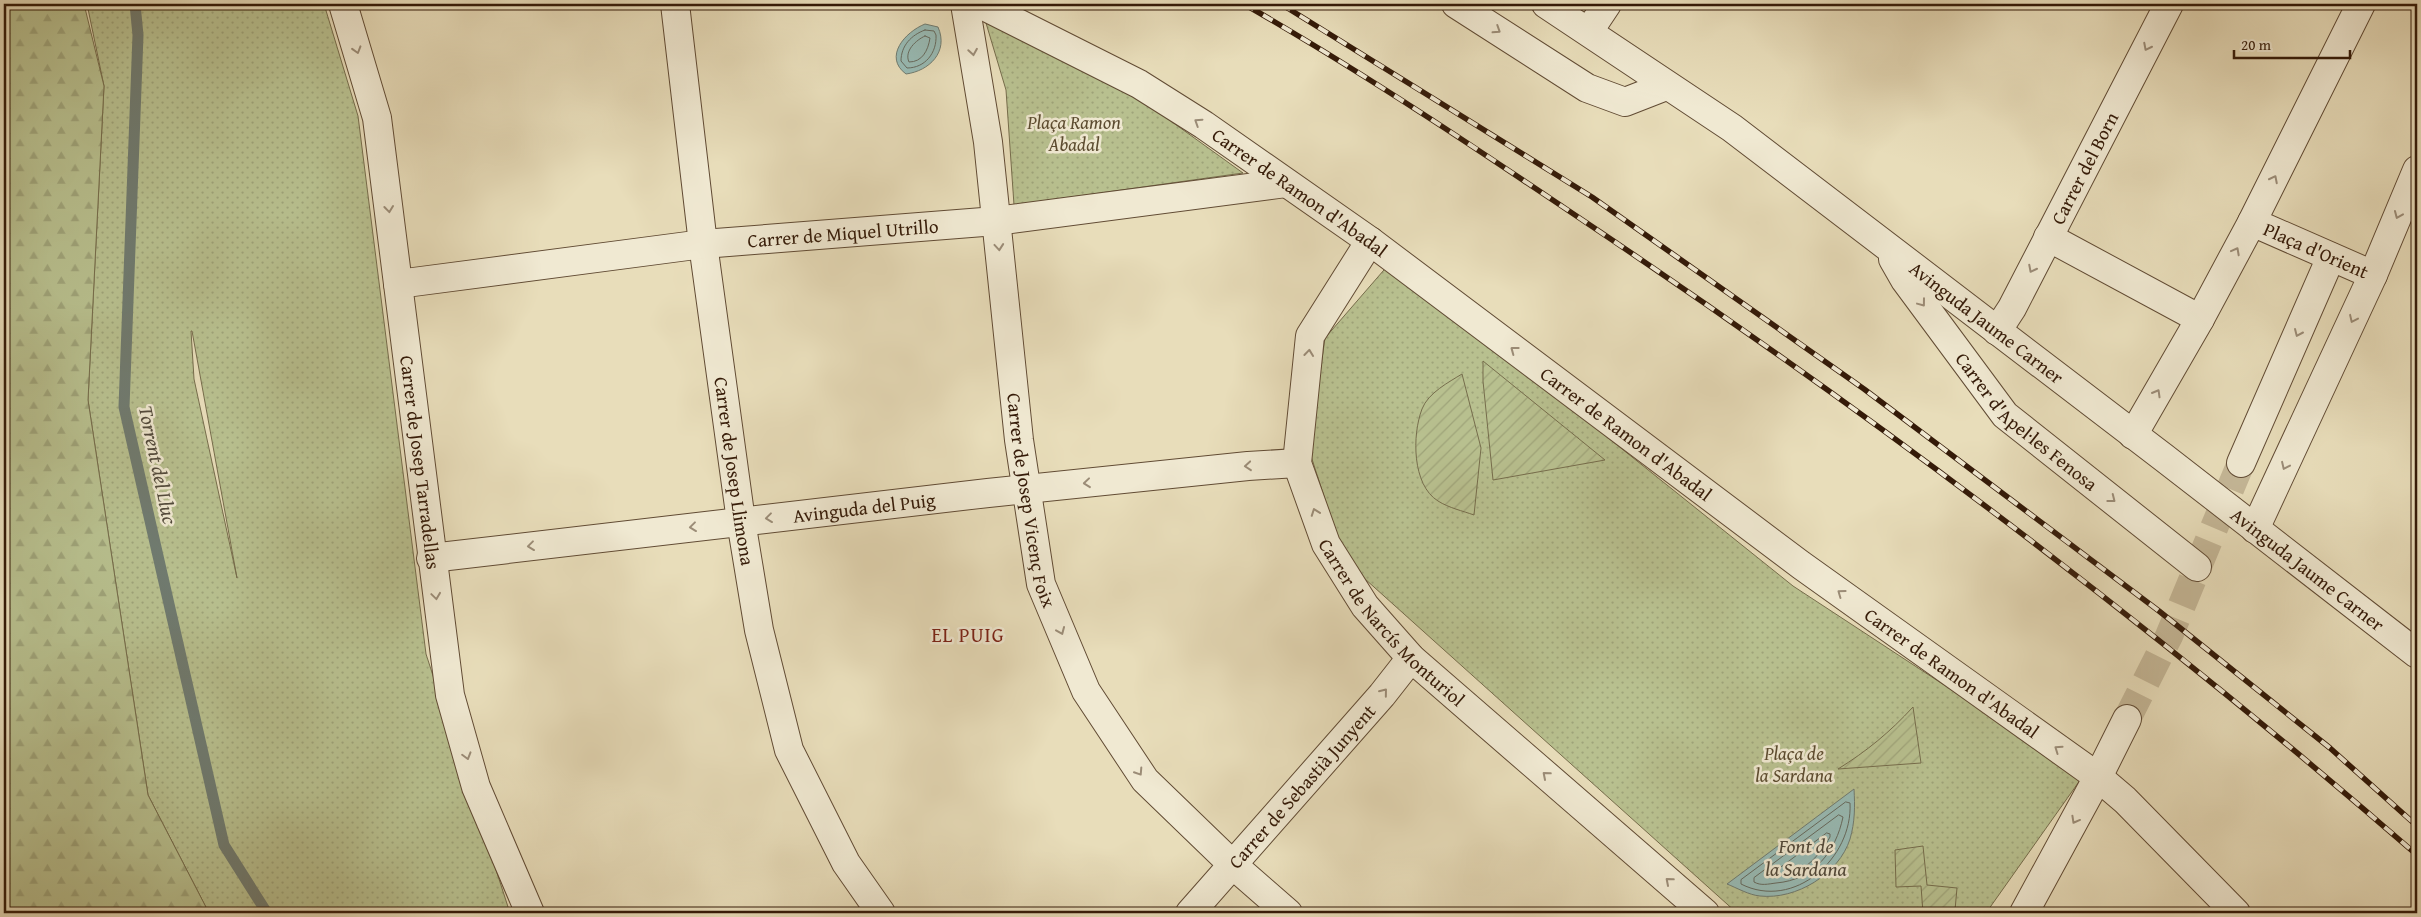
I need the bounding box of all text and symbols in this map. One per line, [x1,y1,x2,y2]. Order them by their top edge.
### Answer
one-way arrow [1492,24,1501,33]
scale bar [2234,28,2350,60]
text: 20 m [2241,34,2272,55]
one-way arrow [2143,42,2153,51]
one-way arrow [351,46,361,54]
one-way arrow [967,48,978,56]
street label: Carrer del Born [2044,107,2125,229]
park label: Plaça Ramon Abadal [1026,108,1121,158]
one-way arrow [1194,118,1203,128]
street label: Carrer de Ramon d'Abadal [1206,121,1394,264]
one-way arrow [2268,175,2278,184]
one-way arrow [383,206,394,214]
one-way arrow [2394,210,2405,219]
street label: Carrer de Miquel Utrillo [746,212,939,254]
street label: Plaça d'Orient [2259,215,2373,286]
one-way arrow [993,244,1004,252]
one-way arrow [2230,247,2240,256]
street label: Avinguda Jaume Carner [1904,254,2070,391]
one-way arrow [2028,264,2038,273]
one-way arrow [1916,297,1925,307]
one-way arrow [2348,314,2359,323]
one-way arrow [2293,328,2304,337]
street label: Carrer d'Apel·les Fenosa [1949,346,2104,497]
one-way arrow [1511,347,1520,355]
one-way arrow [1303,349,1314,357]
street label: Carrer de Josep Tarradellas [393,354,448,571]
street label: Carrer de Ramon d'Abadal [1534,360,1718,508]
street label: Carrer de Josep Llimona [707,375,762,568]
one-way arrow [2151,390,2161,399]
street label: Carrer de Josep Vicenç Foix [1000,392,1063,612]
water label: Torrent del Lluc [132,403,185,528]
one-way arrow [1244,460,1252,471]
one-way arrow [2281,461,2291,470]
one-way arrow [1082,477,1090,488]
street label: Avinguda del Puig [791,485,937,530]
one-way arrow [2106,494,2115,502]
street label: Avinguda Jaume Carner [2225,501,2391,638]
one-way arrow [1311,508,1321,517]
one-way arrow [764,512,772,523]
one-way arrow [688,521,696,532]
street label: Carrer de Narcís Monturiol [1312,533,1471,713]
one-way arrow [527,540,535,551]
one-way arrow [1837,590,1846,599]
one-way arrow [431,592,441,601]
street label: Carrer de Ramon d'Abadal [1859,601,2045,745]
district label: EL PUIG [931,620,1005,649]
one-way arrow [1055,626,1065,635]
one-way arrow [1378,689,1387,698]
street label: Carrer de Sebastià Junyent [1221,698,1382,875]
park label: Plaça de la Sardana [1755,739,1833,789]
one-way arrow [2054,746,2064,755]
one-way arrow [462,751,472,759]
one-way arrow [1133,767,1143,776]
one-way arrow [1543,772,1552,780]
one-way arrow [2071,814,2081,823]
water label: Font de la Sardana [1765,831,1848,883]
one-way arrow [1665,878,1674,887]

